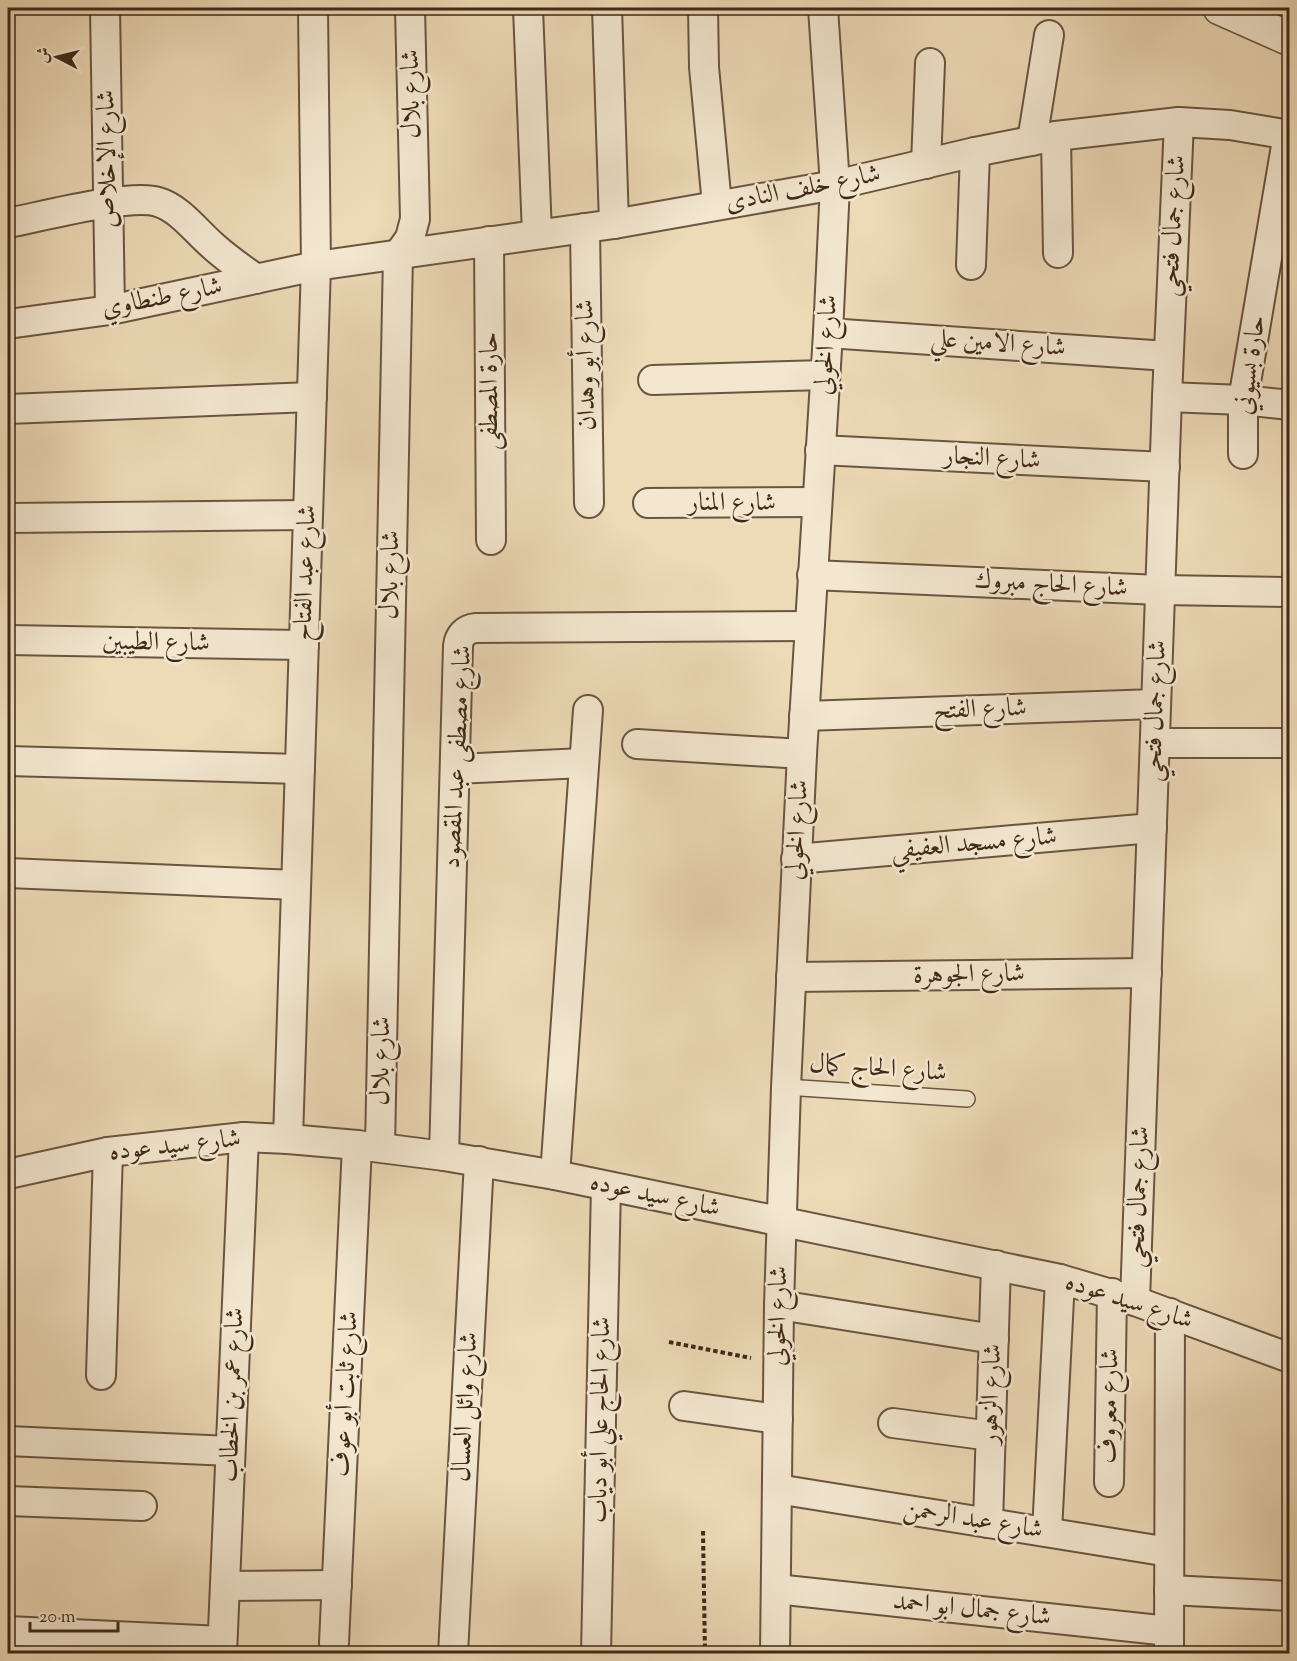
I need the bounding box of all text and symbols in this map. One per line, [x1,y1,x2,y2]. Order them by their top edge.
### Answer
north arrow [27,27,87,87]
text: ش [32,46,57,65]
street label: شارع بلال [393,49,432,139]
street label: شارع الإخلاص [88,90,129,228]
street label: شارع جمال فتحي [1152,154,1200,298]
street label: شارع خلف النادى [722,156,884,223]
street label: شارع طنطاوي [98,268,226,329]
street label: شارع الخولي [806,294,849,396]
street label: شارع أبو وهدان [566,299,608,431]
street label: حارة بسيوني [1226,313,1277,417]
street label: شارع الامين علي [929,321,1067,371]
street label: حارة المصطفى [472,332,509,450]
street label: شارع النجار [939,438,1042,481]
street label: شارع المنار [685,485,776,523]
street label: شارع عبد الفتاح [285,504,330,642]
street label: شارع بلال [372,530,411,620]
street label: شارع الحاج مبروك [973,563,1129,610]
street label: شارع الطيبين [102,624,210,663]
street label: شارع جمال فتحي [1135,639,1181,783]
street label: شارع مصطفى عبد المقصود [434,644,483,870]
street label: شارع الفتح [933,690,1028,733]
street label: شارع الخولي [777,779,820,881]
street label: شارع مسجد العفيفي [889,818,1059,875]
street label: شارع الجوهرة [913,956,1025,995]
street label: شارع بلال [363,1016,402,1106]
street label: شارع الحاج كمال [808,1046,948,1095]
street label: شارع سيد عوده [107,1121,243,1172]
street label: شارع جمال فتحي [1118,1125,1164,1269]
street label: شارع سيد عوده [586,1164,724,1229]
street label: شارع سيد عوده [1060,1264,1198,1341]
street label: شارع الخولي [760,1265,799,1367]
street label: شارع عمر بن الخطاب [211,1307,256,1483]
street label: شارع ثابت أبو عوف [322,1310,370,1478]
street label: شارع الحاج علي أبو دياب [580,1316,625,1524]
street label: شارع وائل العسال [444,1331,489,1483]
street label: شارع الزهور [972,1343,1013,1448]
street label: شارع معروف [1090,1348,1131,1464]
street label: شارع عبد الرحمن [900,1491,1046,1550]
street label: شارع جمال ابو احمد [891,1583,1053,1638]
scale bar [30,1595,118,1633]
text: 20 m [39,1605,76,1631]

